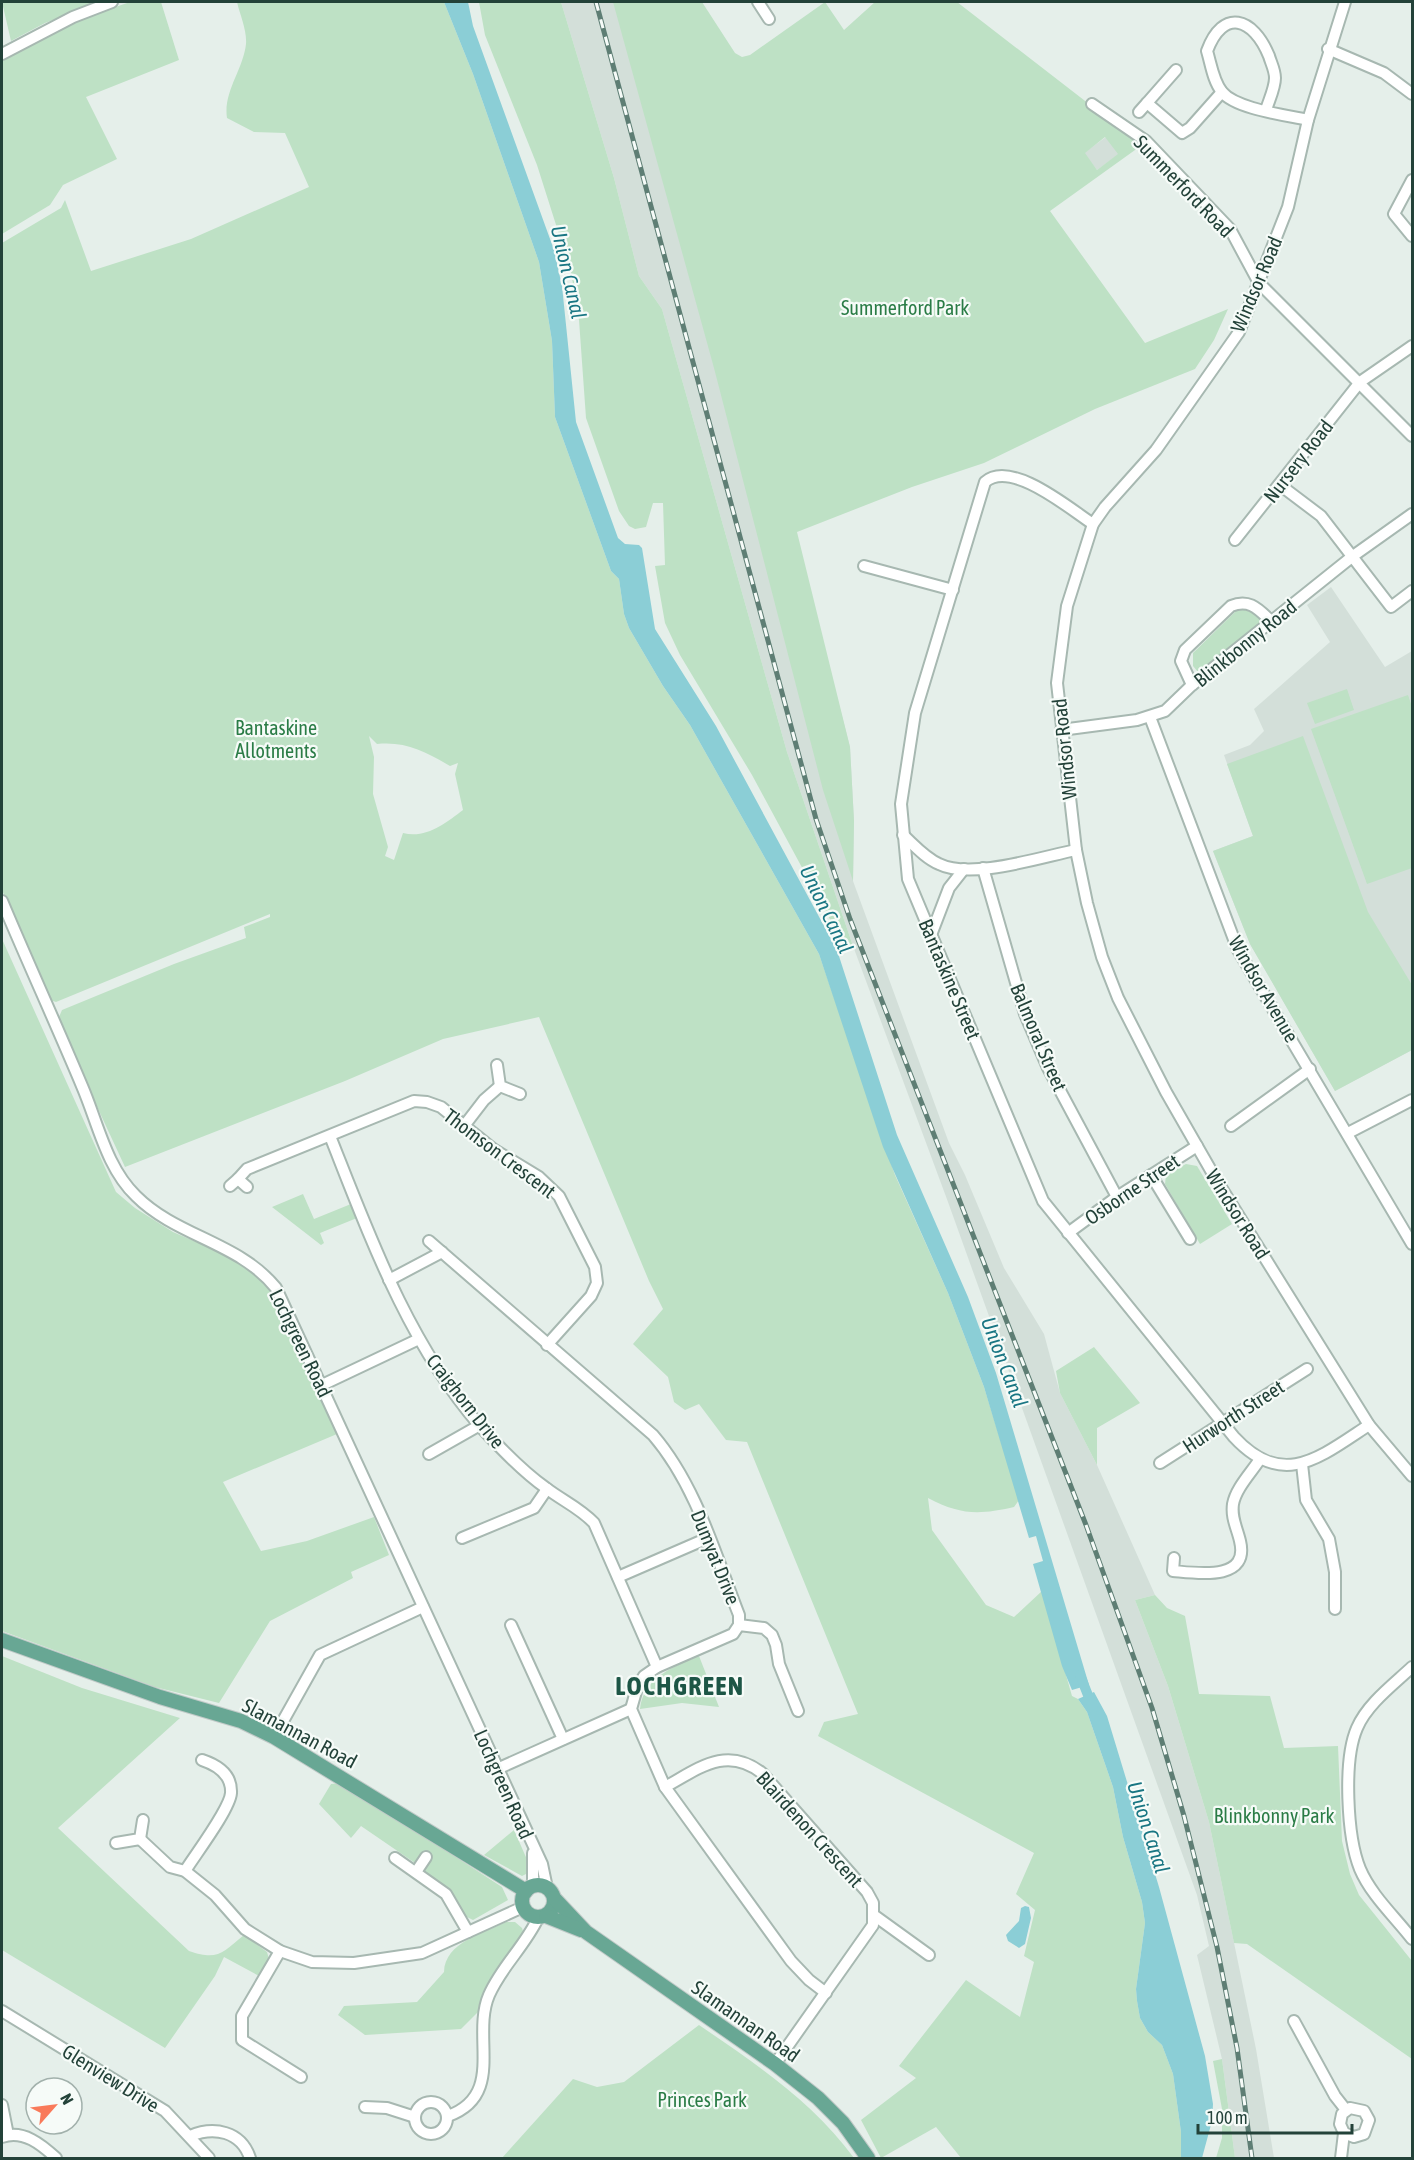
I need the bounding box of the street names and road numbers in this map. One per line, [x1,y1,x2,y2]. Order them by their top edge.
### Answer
street label: Summerford Road [1130,130,1238,242]
street label: Windsor Road [1226,233,1286,335]
street label: Nursery Road [1259,415,1337,507]
street label: Blinkbonny Road [1189,595,1301,691]
street label: Windsor Road [1047,697,1081,801]
street label: Bantaskine Street [914,915,986,1043]
street label: Windsor Avenue [1224,932,1304,1046]
street label: Balmoral Street [1006,980,1072,1094]
street label: Thomson Crescent [440,1104,561,1203]
street label: Osborne Street [1080,1149,1184,1229]
street label: Windsor Road [1201,1165,1275,1263]
street label: Lochgreen Road [265,1285,337,1401]
street label: Craighorn Drive [422,1349,510,1453]
street label: Hurworth Street [1178,1375,1288,1457]
street label: Dumyat Drive [687,1506,745,1608]
street label: Slamannan Road [239,1693,361,1773]
street label: Lochgreen Road [470,1726,538,1842]
street label: Blairdenon Crescent [752,1766,868,1892]
street label: Slamannan Road [688,1975,804,2067]
street label: Glenview Drive [58,2039,164,2117]

